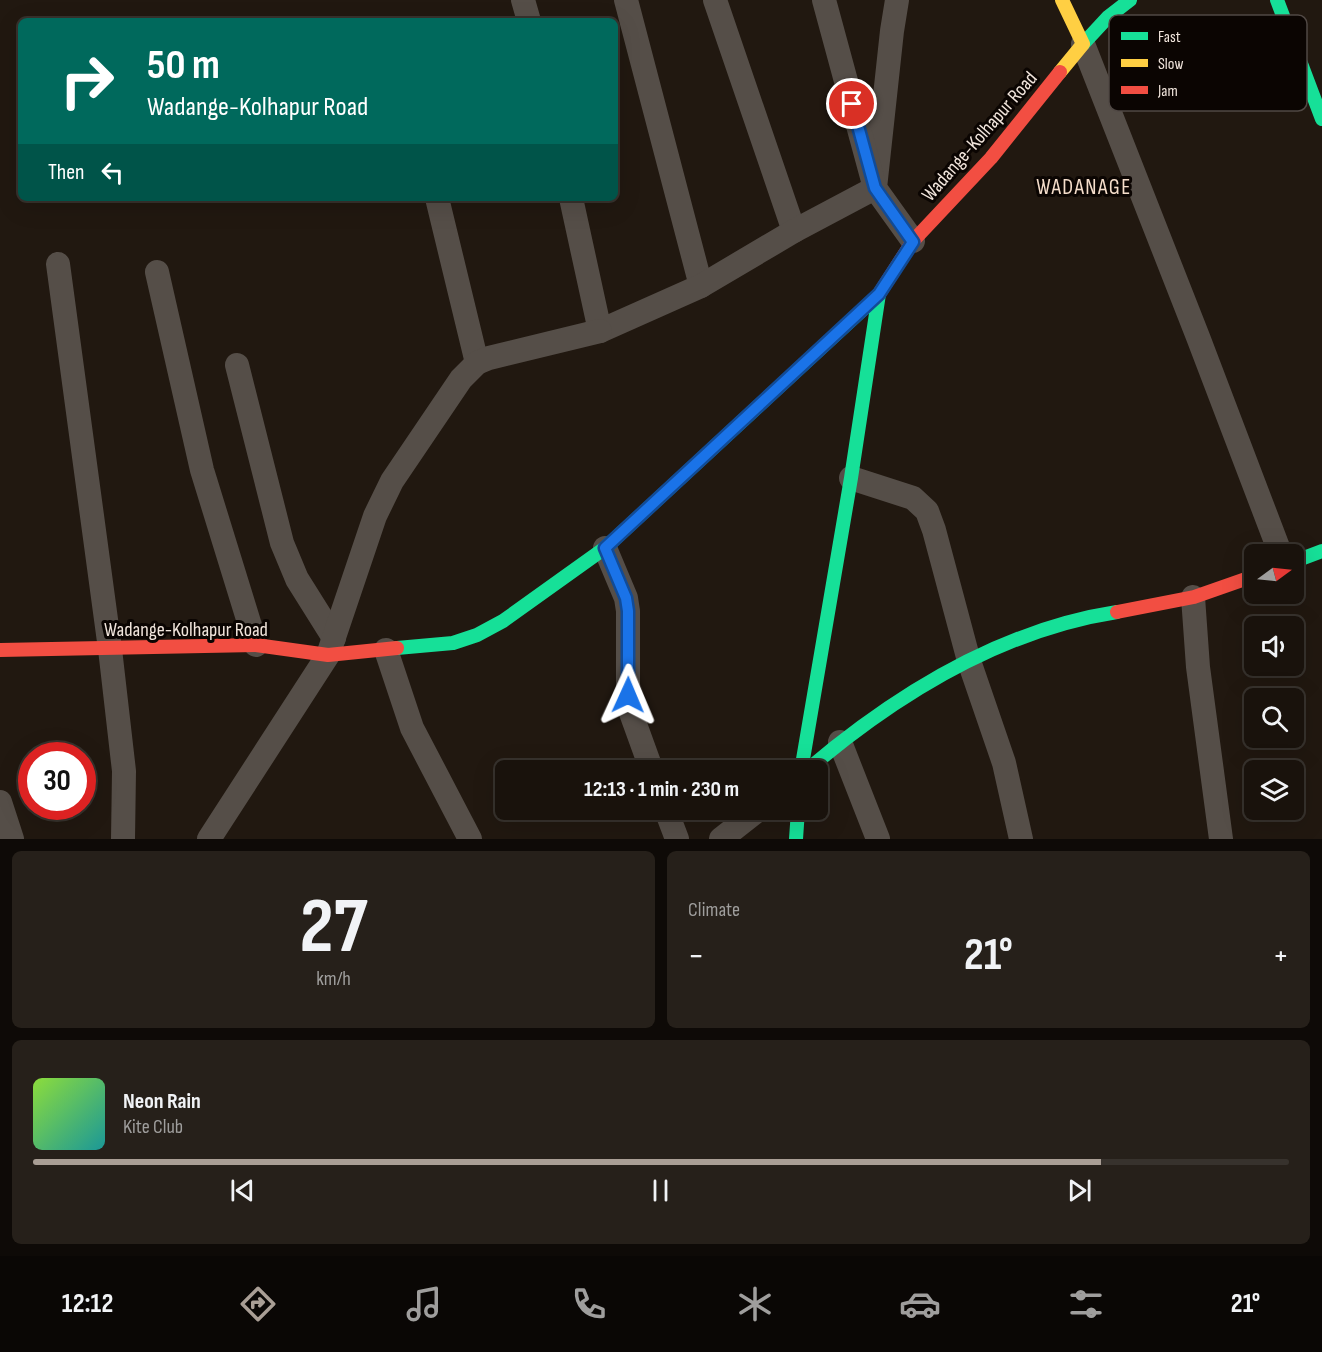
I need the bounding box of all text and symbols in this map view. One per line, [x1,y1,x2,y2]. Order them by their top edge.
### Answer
legend [1109,15,1307,111]
text: Fast [1158,28,1181,47]
text: 50 m [147,40,220,91]
icon: right [48,42,126,120]
text: Slow [1158,55,1183,74]
street label: Wadange-Kolhapur Road [917,67,1043,206]
pin [826,78,877,129]
text: Jam [1157,82,1178,101]
icon: arrive [835,87,868,120]
text: Wadange-Kolhapur Road [147,91,368,123]
icon: left [96,156,129,189]
text: Then [48,159,84,186]
district label: WADANAGE [1036,174,1132,201]
north arrow [1244,544,1304,604]
map controls [1244,544,1304,820]
button: sound [1244,616,1304,676]
street label: Wadange-Kolhapur Road [104,618,268,642]
position arrow [596,663,660,727]
button: search [1244,688,1304,748]
speed limit sign: 30 [18,742,96,820]
button: layers [1244,760,1304,820]
text: 12:13 · 1 min · 230 m [584,776,739,803]
text: 27 [299,881,368,974]
text: Climate [688,898,740,922]
text: 21° [964,928,1013,983]
text: − [688,936,704,976]
text: + [1273,936,1289,976]
text: km/h [316,967,351,991]
text: Neon Rain [123,1088,201,1115]
text: Kite Club [123,1115,183,1139]
icon: previous [226,1174,259,1207]
icon: pause [644,1174,677,1207]
icon: next [1063,1174,1096,1207]
icon: directions [237,1283,279,1325]
icon: music [403,1283,445,1325]
icon: phone [568,1283,610,1325]
icon: climate [734,1283,776,1325]
icon: car [899,1283,941,1325]
icon: filters [1065,1283,1107,1325]
text: 12:12 [62,1288,113,1320]
text: 21° [1231,1288,1260,1320]

